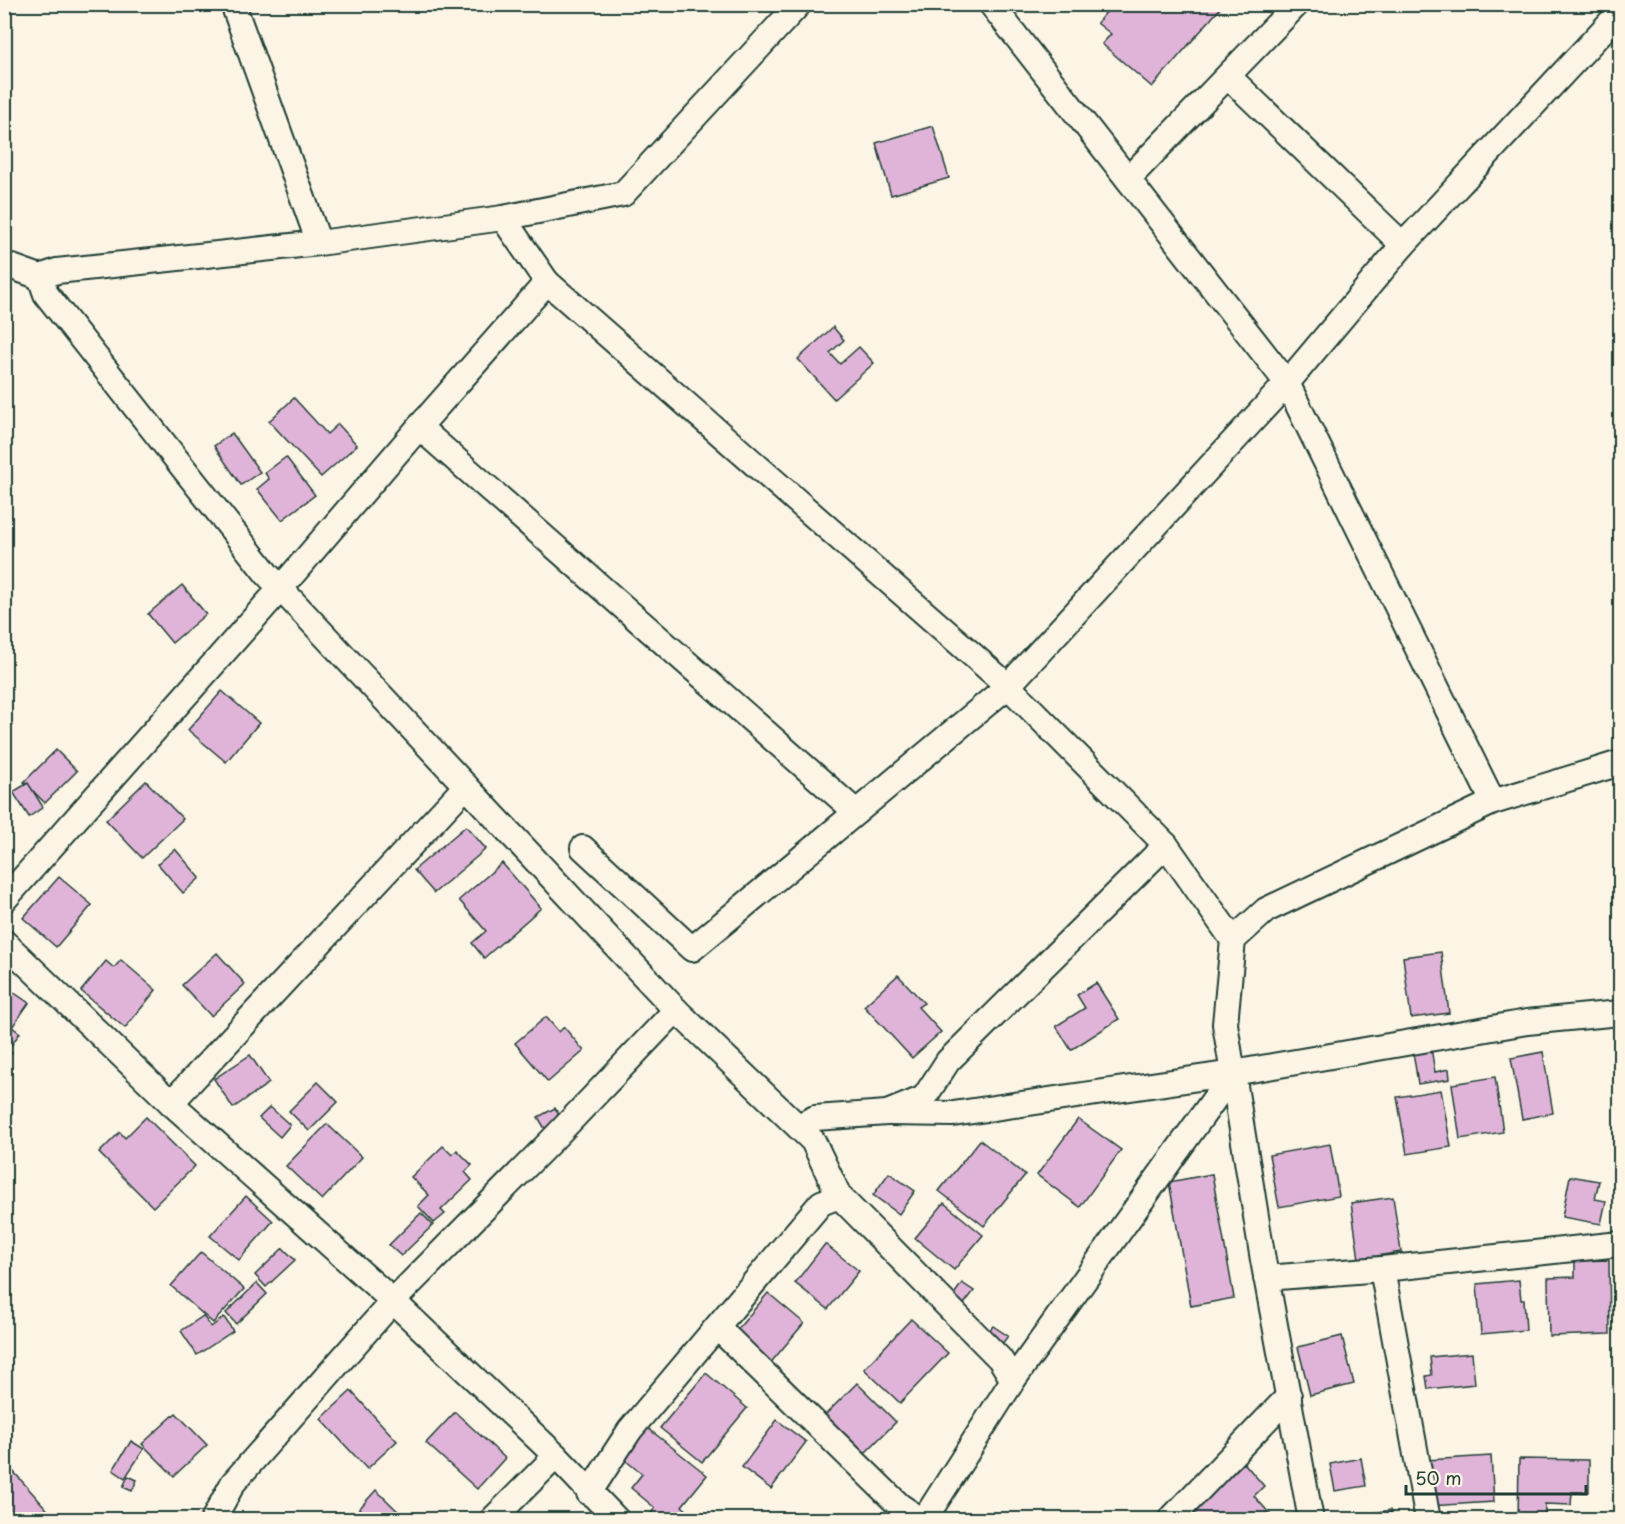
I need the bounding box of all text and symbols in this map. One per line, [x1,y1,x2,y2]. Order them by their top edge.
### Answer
scale bar [1406,1458,1586,1496]
text: 50 m [1415,1464,1462,1491]

